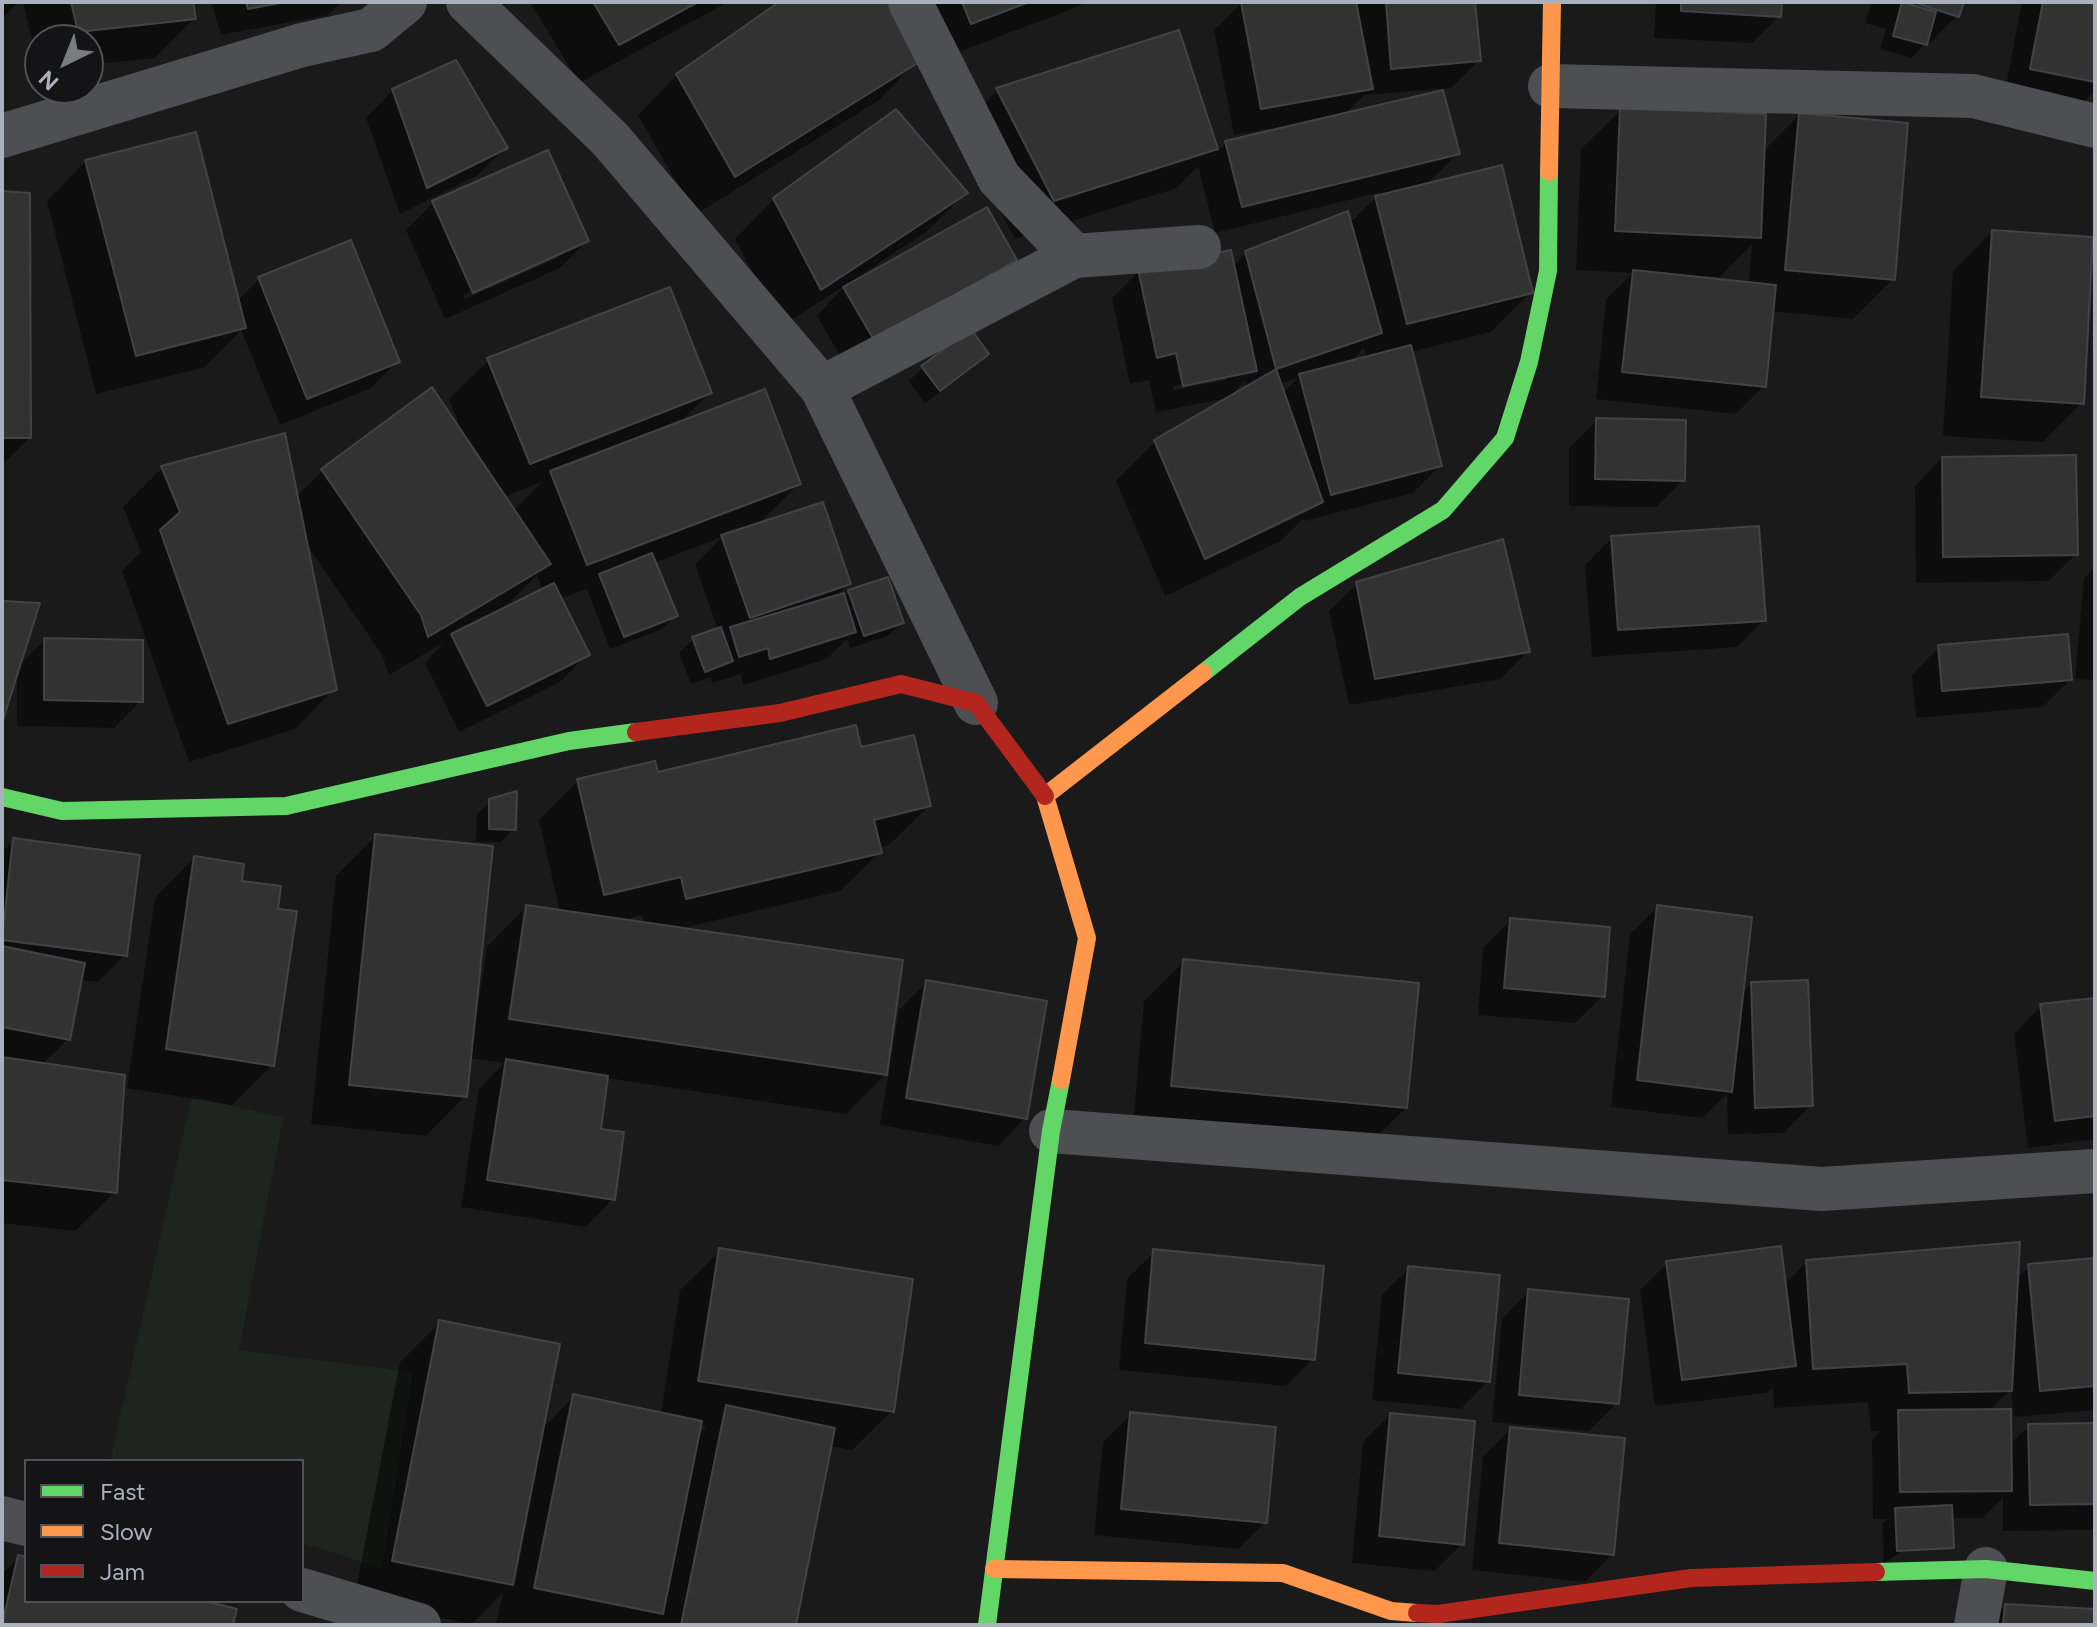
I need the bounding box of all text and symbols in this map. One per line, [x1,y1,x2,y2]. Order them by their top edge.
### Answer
north arrow [24,24,104,104]
text: N [33,65,64,96]
legend [24,1459,304,1603]
text: Fast [100,1477,145,1506]
text: Slow [100,1517,152,1546]
text: Jam [100,1557,145,1586]

